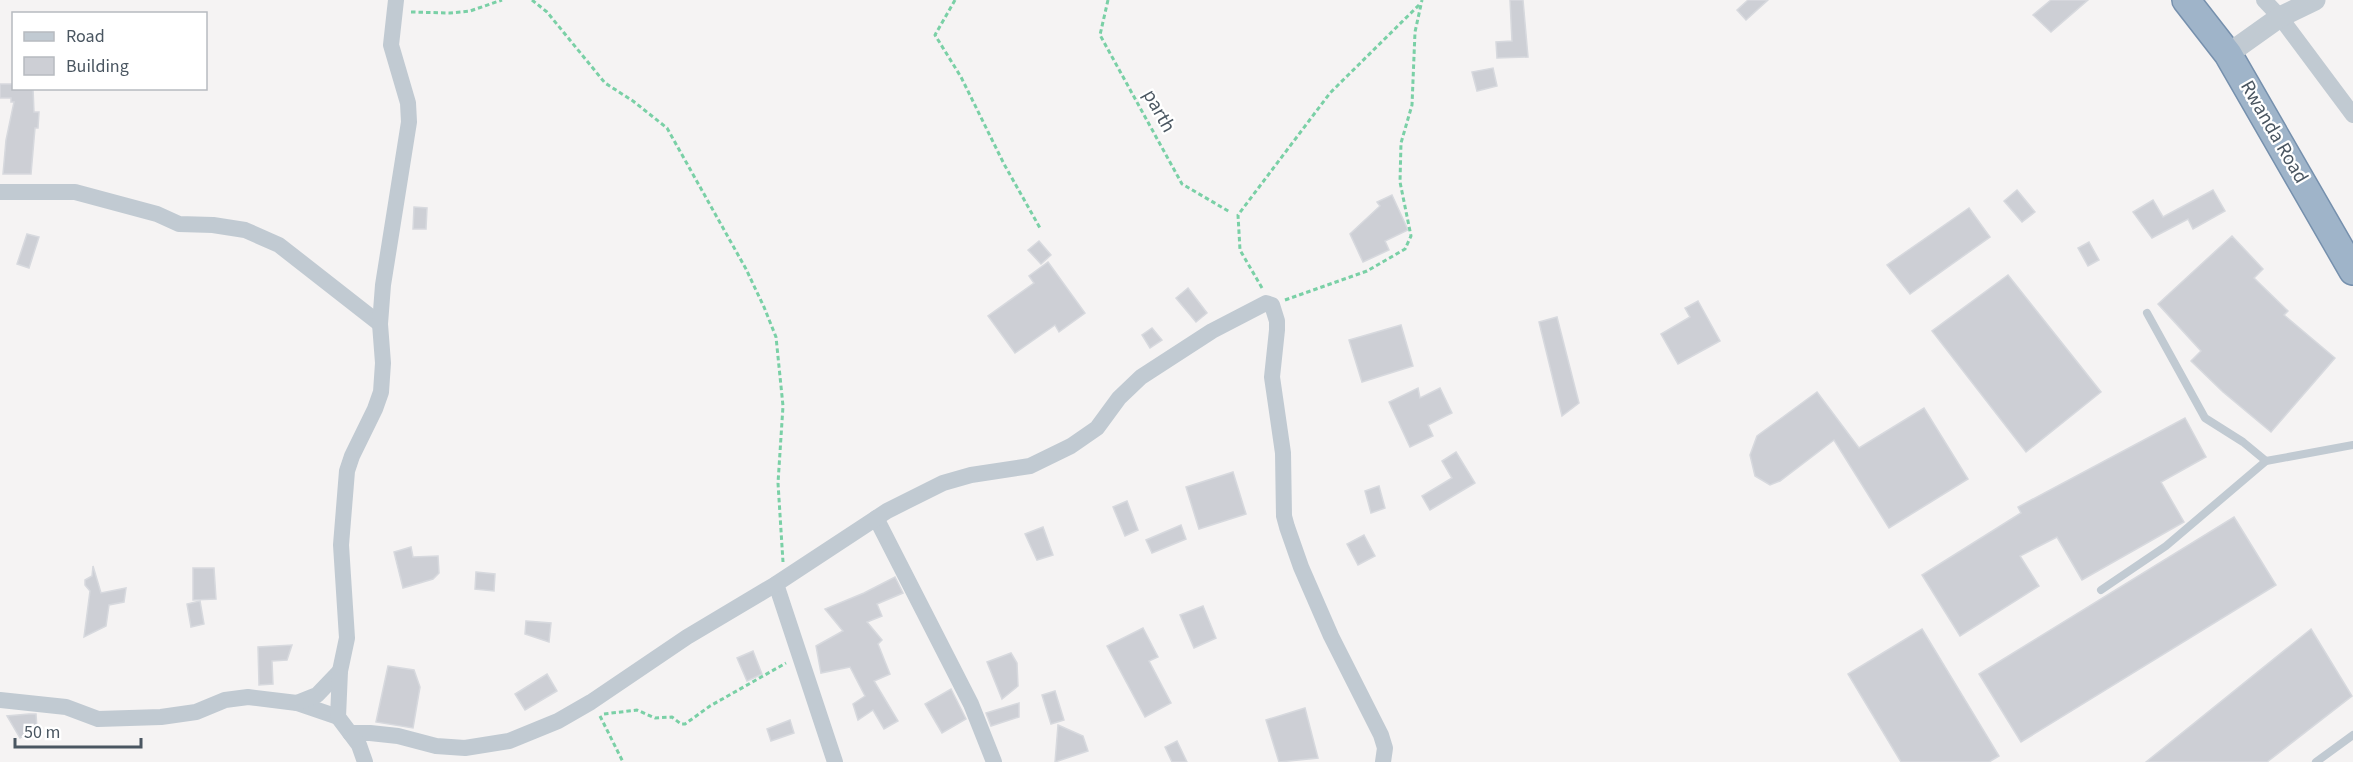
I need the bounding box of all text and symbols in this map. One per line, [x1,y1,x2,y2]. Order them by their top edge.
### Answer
legend [12,12,207,90]
text: Road [66,24,105,49]
text: Building [66,54,129,79]
street label: Rwanda Road [2233,75,2315,189]
street label: parth [1136,84,1182,138]
scale bar [15,711,141,749]
text: 50 m [24,720,60,745]

